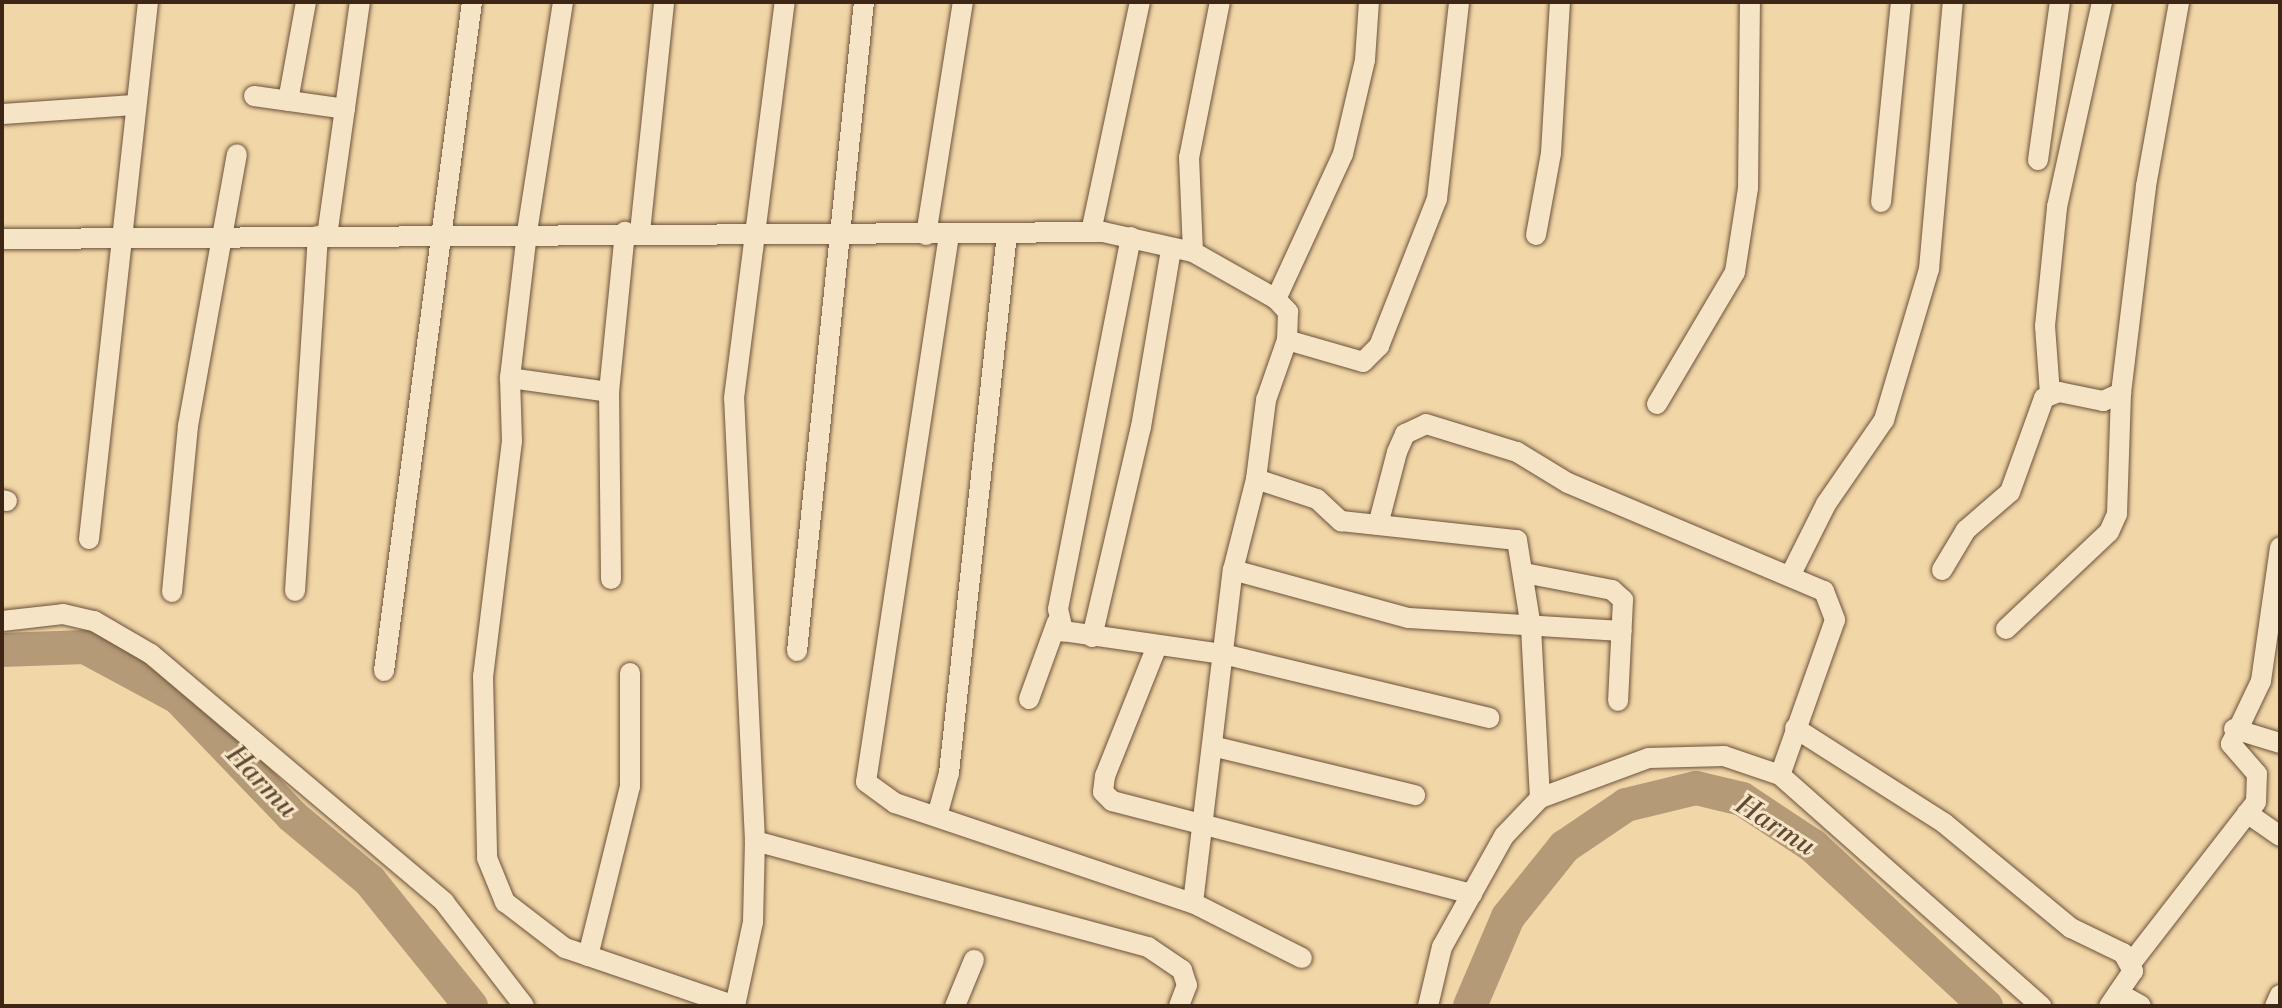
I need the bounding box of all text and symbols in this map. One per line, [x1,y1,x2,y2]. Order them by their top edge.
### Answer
water label: Harmu [218,738,304,826]
water label: Harmu [1729,788,1821,864]

